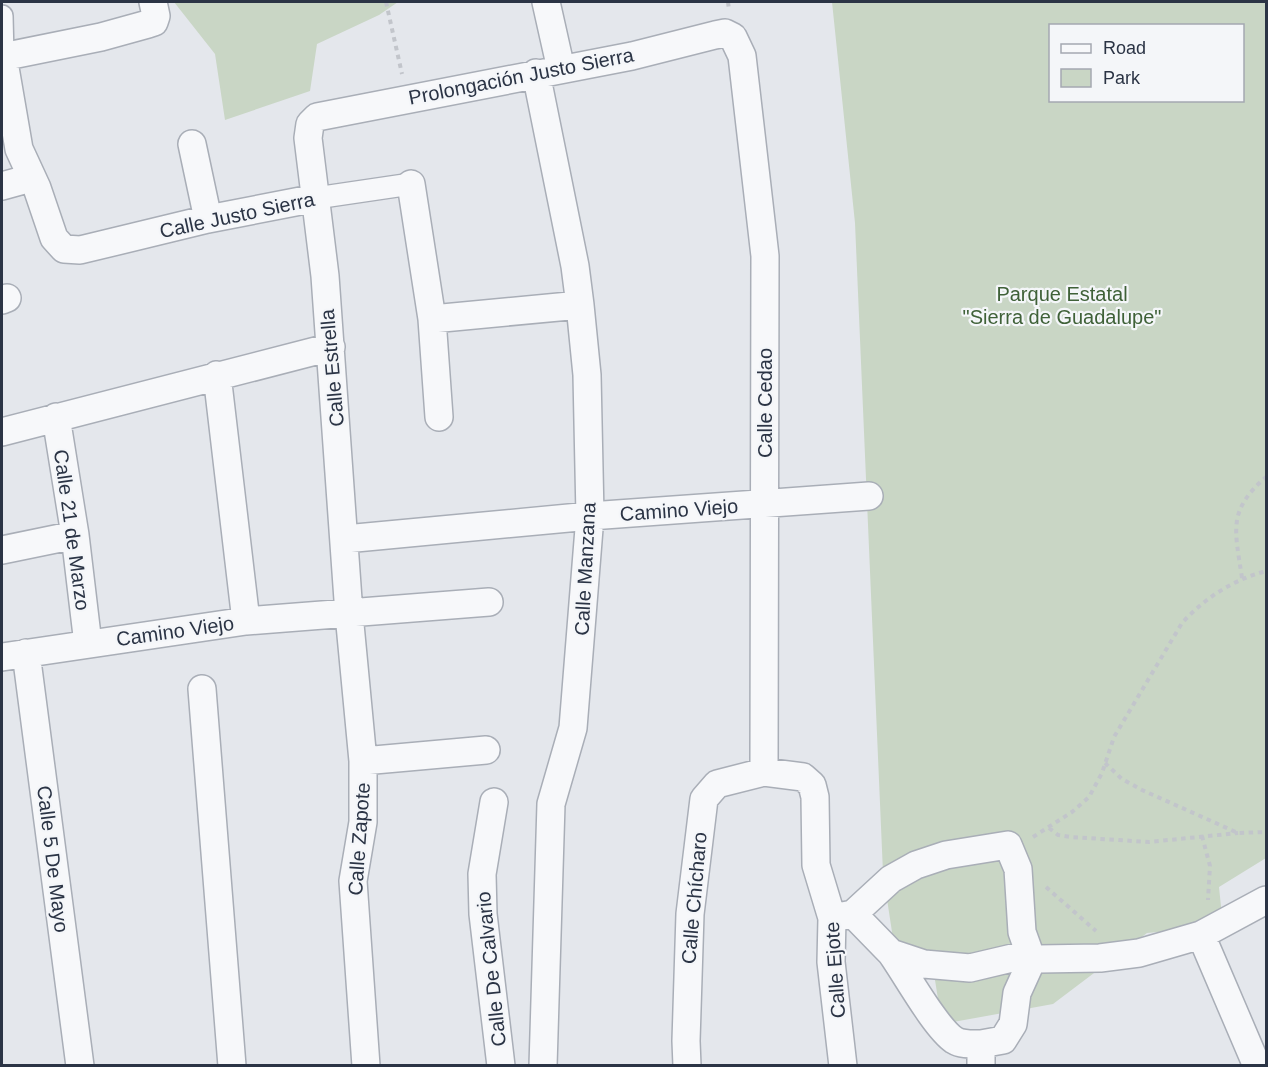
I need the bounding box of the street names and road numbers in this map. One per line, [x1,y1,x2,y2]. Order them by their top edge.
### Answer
street label: Prolongación Justo Sierra [406,43,636,109]
street label: Calle Justo Sierra [158,188,317,242]
street label: Calle Estrella [316,307,348,428]
street label: Calle Cedao [754,348,776,458]
street label: Calle 21 de Marzo [50,448,94,612]
street label: Camino Viejo [619,495,739,525]
street label: Calle Manzana [571,501,600,636]
street label: Camino Viejo [115,612,235,650]
street label: Calle Zapote [344,782,374,896]
street label: Calle 5 De Mayo [33,784,73,934]
street label: Calle Chícharo [677,831,711,965]
street label: Calle De Calvario [472,890,510,1048]
street label: Calle Ejote [821,921,849,1019]

